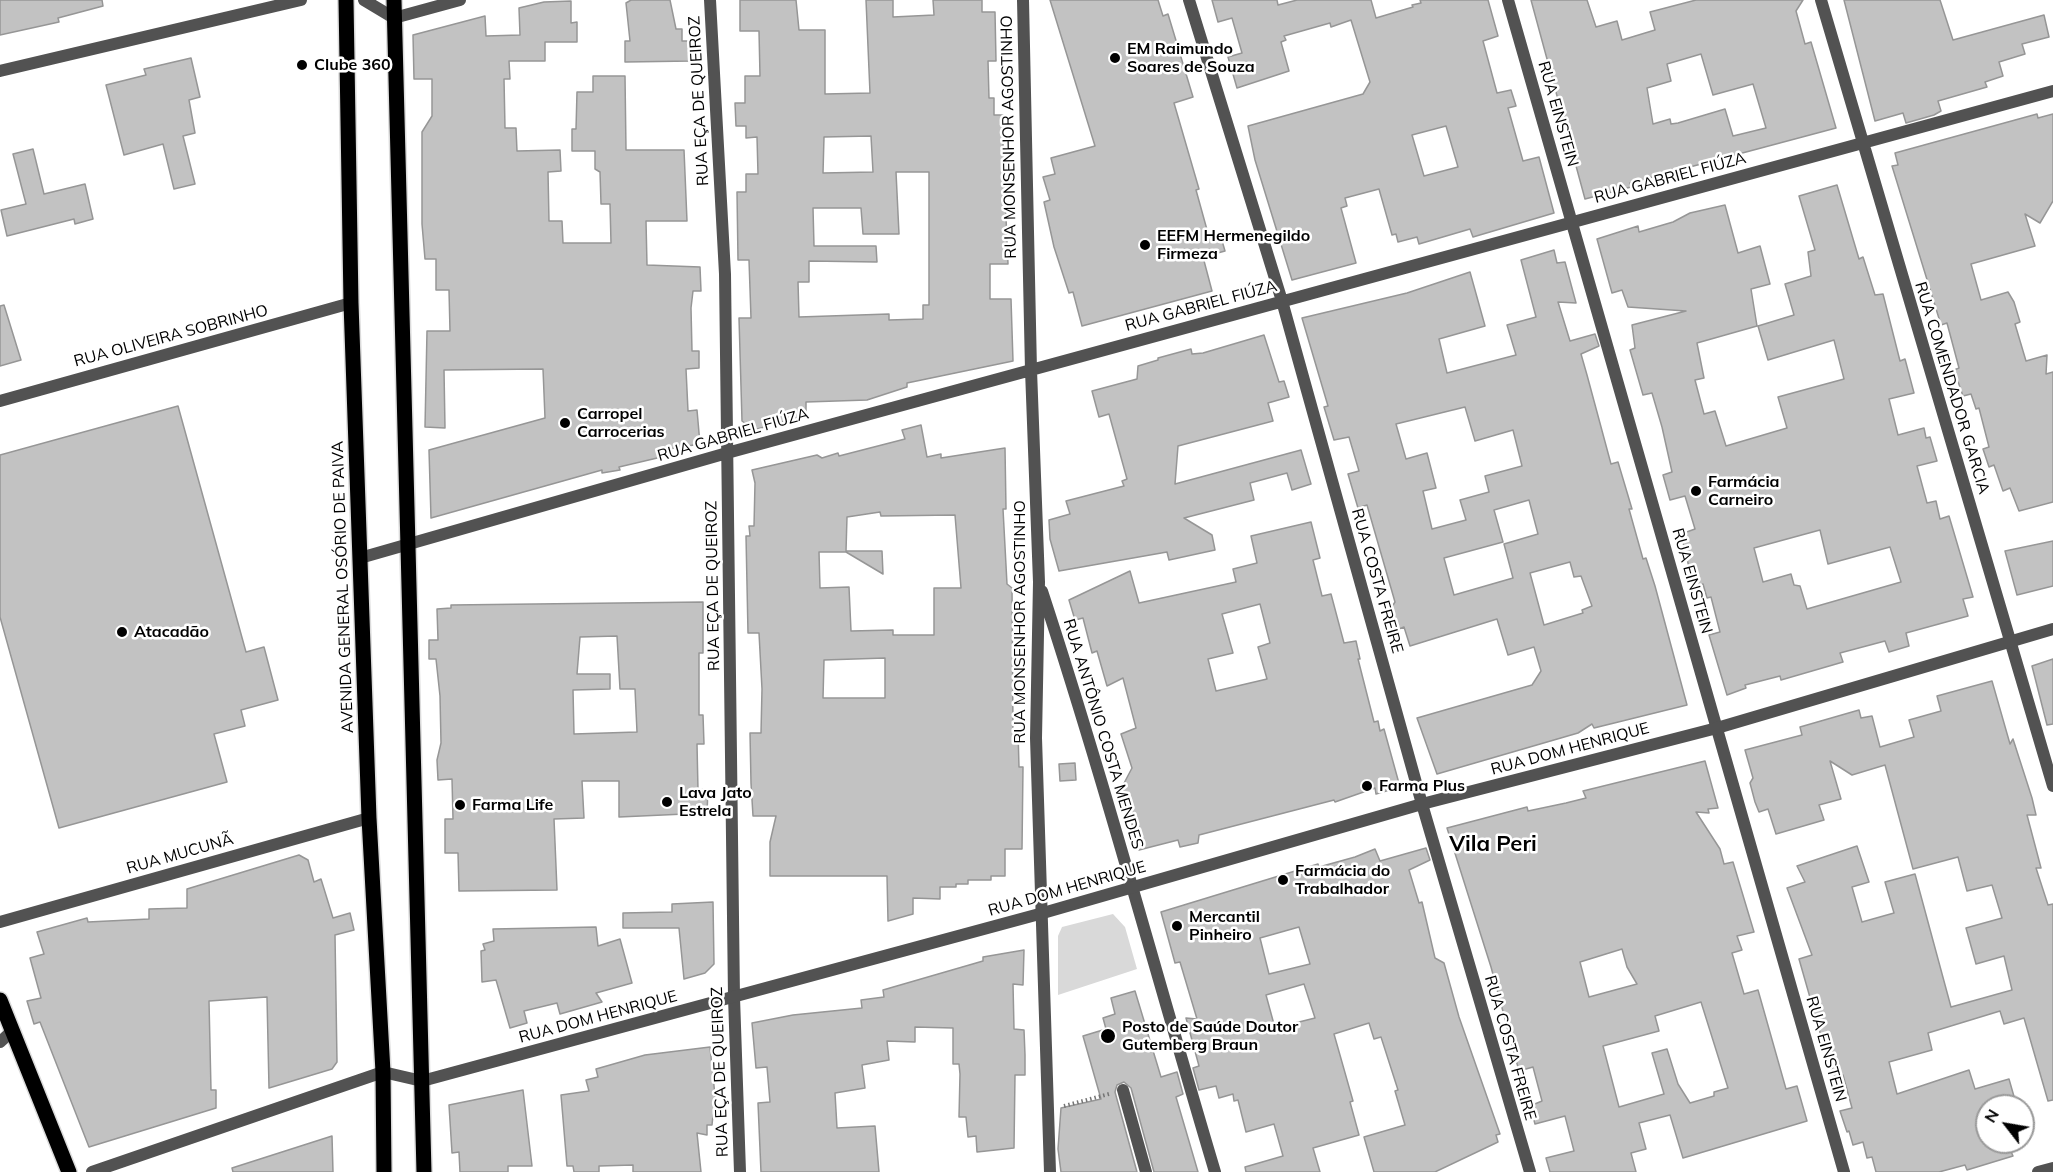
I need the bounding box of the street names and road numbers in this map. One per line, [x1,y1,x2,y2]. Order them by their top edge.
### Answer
street label: RUA EÇA DE QUEIROZ [685,15,713,187]
street label: RUA MONSENHOR AGOSTINHO [997,15,1021,259]
street label: RUA EINSTEIN [1534,59,1582,169]
street label: RUA GABRIEL FIÚZA [1592,148,1748,208]
street label: RUA GABRIEL FIÚZA [1123,276,1279,336]
street label: RUA COMENDADOR GARCIA [1911,280,1993,496]
street label: RUA OLIVEIRA SOBRINHO [72,301,270,371]
street label: RUA GABRIEL FIÚZA [655,404,811,466]
street label: AVENIDA GENERAL OSÓRIO DE PAIVA [328,441,358,733]
street label: RUA MONSENHOR AGOSTINHO [1010,500,1030,744]
street label: RUA EÇA DE QUEIROZ [702,501,724,671]
street label: RUA COSTA FREIRE [1347,506,1407,656]
street label: RUA EINSTEIN [1668,526,1716,636]
street label: RUA ANTÔNIO COSTA MENDES [1059,617,1147,851]
street label: RUA DOM HENRIQUE [1489,719,1651,779]
street label: RUA MUCUNÃ [124,830,236,878]
street label: RUA DOM HENRIQUE [986,857,1148,921]
street label: RUA COSTA FREIRE [1480,973,1540,1123]
street label: RUA DOM HENRIQUE [517,987,679,1047]
street label: RUA EÇA DE QUEIROZ [707,987,733,1157]
street label: RUA EINSTEIN [1802,994,1850,1104]

